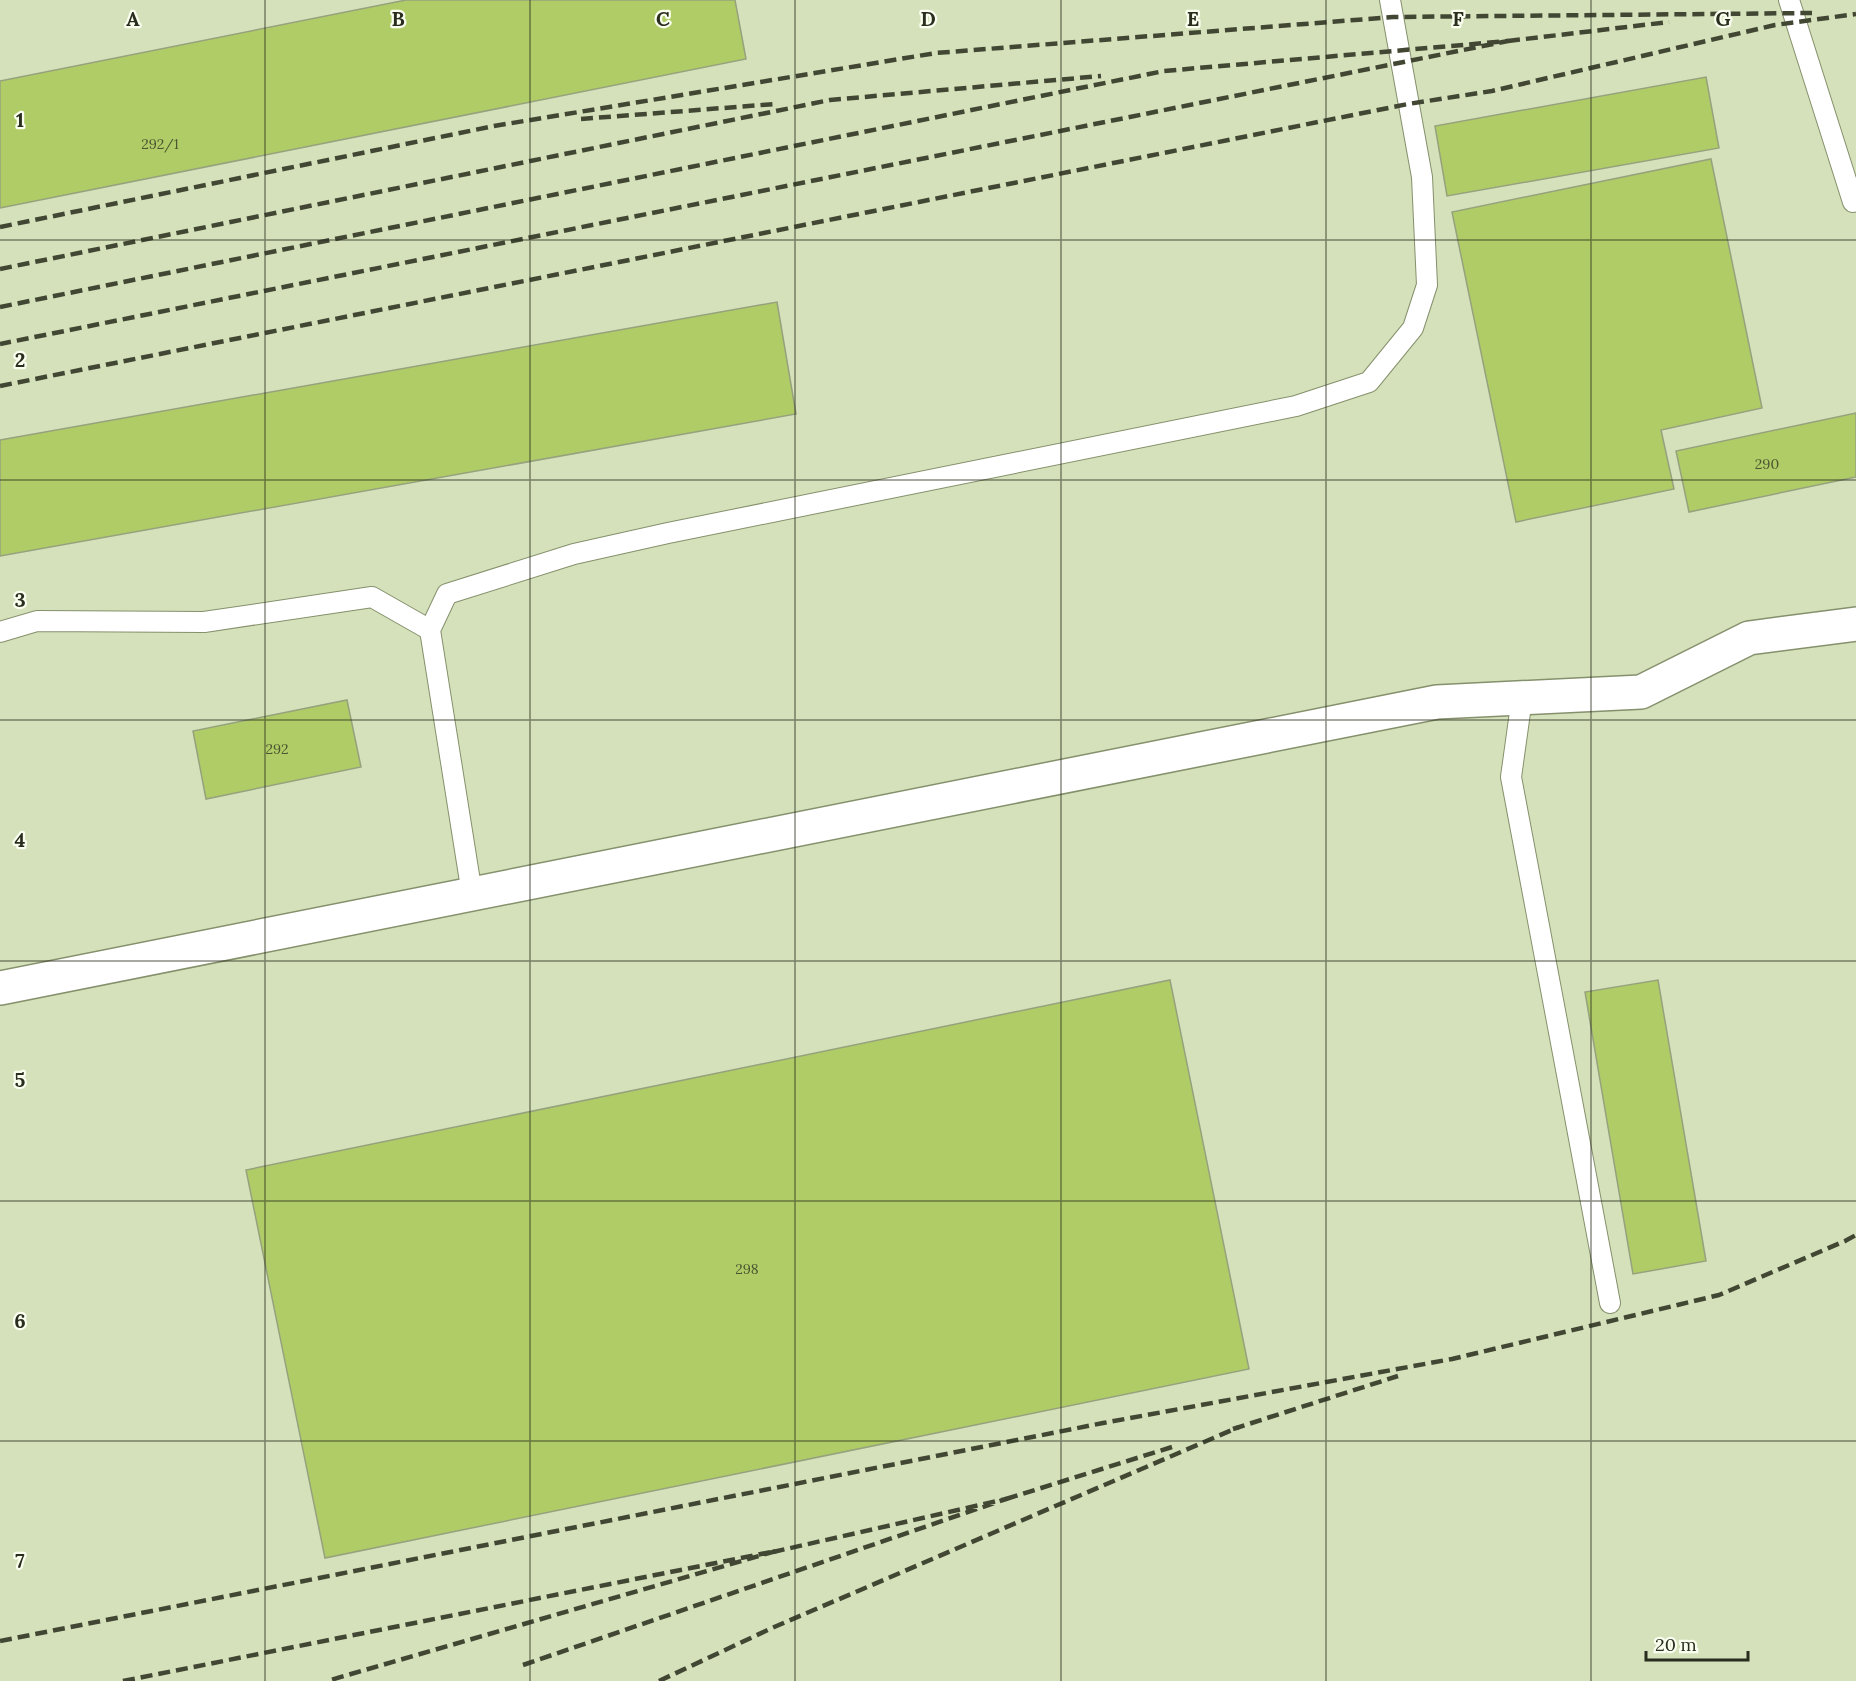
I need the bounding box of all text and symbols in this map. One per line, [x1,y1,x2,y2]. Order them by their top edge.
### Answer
text: A [126,6,140,31]
text: B [391,6,405,31]
text: C [656,6,670,31]
text: D [920,6,936,31]
text: E [1187,6,1199,31]
text: F [1452,6,1464,31]
text: G [1715,6,1731,31]
text: 1 [16,107,24,132]
house number: 292/1 [141,135,179,153]
text: 2 [15,347,25,372]
house number: 290 [1755,455,1779,473]
text: 3 [14,587,26,612]
house number: 292 [265,740,289,758]
text: 4 [15,827,26,852]
text: 5 [15,1067,26,1092]
house number: 298 [735,1260,759,1278]
text: 6 [14,1308,26,1333]
text: 7 [15,1548,25,1573]
scale bar [1646,1624,1748,1662]
text: 20 m [1655,1633,1697,1656]

